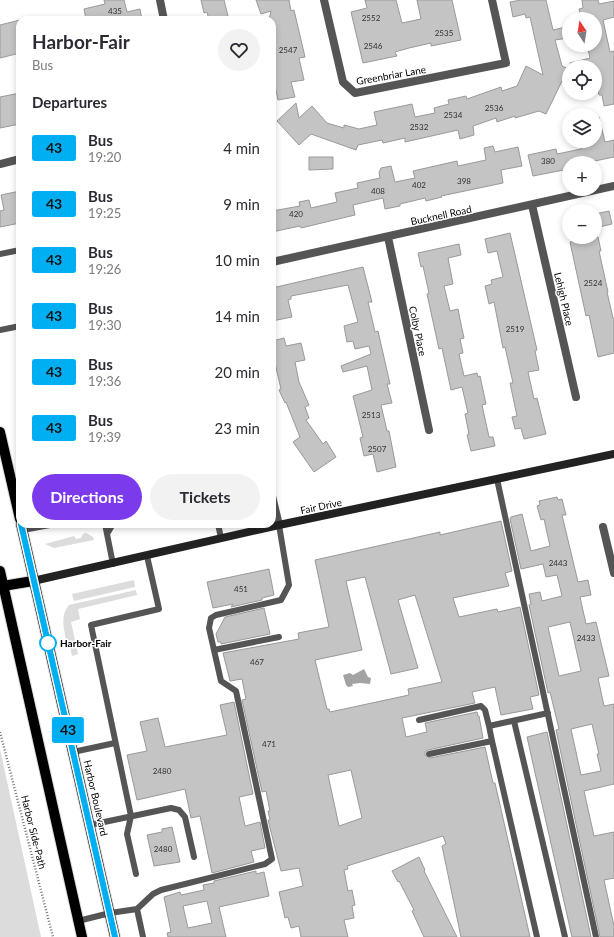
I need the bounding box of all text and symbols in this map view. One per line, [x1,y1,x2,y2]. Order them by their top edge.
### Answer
house number: 435 [108,6,122,16]
north arrow [562,12,602,52]
map controls [562,12,602,244]
house number: 2552 [362,13,381,23]
house number: 2535 [435,28,454,38]
button: heart [218,29,260,71]
text: Harbor-Fair [32,30,130,53]
house number: 2546 [364,41,383,51]
house number: 2547 [279,45,298,55]
text: Bus [32,57,53,73]
button: locate [562,60,602,100]
street label: Greenbriar Lane [355,63,427,87]
text: Departures [32,93,107,111]
house number: 2536 [485,103,504,113]
button: layers [562,108,602,148]
house number: 2534 [444,110,463,120]
house number: 2532 [410,122,429,132]
text: Bus [88,131,113,149]
text: 43 [46,139,62,156]
text: 4 min [223,139,260,157]
text: 19:20 [88,149,121,165]
house number: 380 [541,156,555,166]
button: + [562,156,602,196]
house number: 398 [457,176,471,186]
house number: 402 [412,180,426,190]
house number: 408 [371,186,385,196]
text: Bus [88,187,113,205]
text: 43 [46,195,62,212]
text: 9 min [223,195,260,213]
street label: Bucknell Road [409,203,473,227]
button: − [562,204,602,244]
text: 19:25 [88,205,121,221]
house number: 420 [289,209,303,219]
text: Bus [88,243,113,261]
text: 43 [46,251,62,268]
text: 10 min [214,251,260,269]
text: 19:26 [88,261,121,277]
street label: Lehigh Place [552,271,576,327]
house number: 2524 [584,278,603,288]
text: Bus [88,299,113,317]
street label: Colby Place [407,305,429,357]
text: 43 [46,307,62,324]
text: 14 min [214,307,260,325]
text: 19:30 [88,317,121,333]
house number: 2519 [506,324,525,334]
text: Bus [88,355,113,373]
text: 43 [46,363,62,380]
text: 20 min [214,363,260,381]
text: 19:36 [88,373,121,389]
house number: 2513 [362,410,381,420]
text: Bus [88,411,113,429]
text: 43 [46,419,62,436]
text: 23 min [214,419,260,437]
text: 19:39 [88,429,121,445]
house number: 2507 [368,444,387,454]
button: Directions [32,474,142,520]
button: Tickets [150,474,260,520]
street label: Fair Drive [299,496,343,516]
house number: 2443 [549,558,568,568]
house number: 451 [234,584,248,594]
house number: 2433 [577,633,596,643]
marker: Harbor-Fair [39,634,57,652]
place label: Harbor-Fair [60,637,112,649]
house number: 467 [250,657,264,667]
line badge: 43 [50,717,86,743]
text: 43 [60,721,76,738]
house number: 471 [262,739,276,749]
street label: Harbor Boulevard [81,759,111,837]
house number: 2480 [153,766,172,776]
street label: Harbor Side-Path [19,794,49,870]
house number: 2480 [154,844,173,854]

